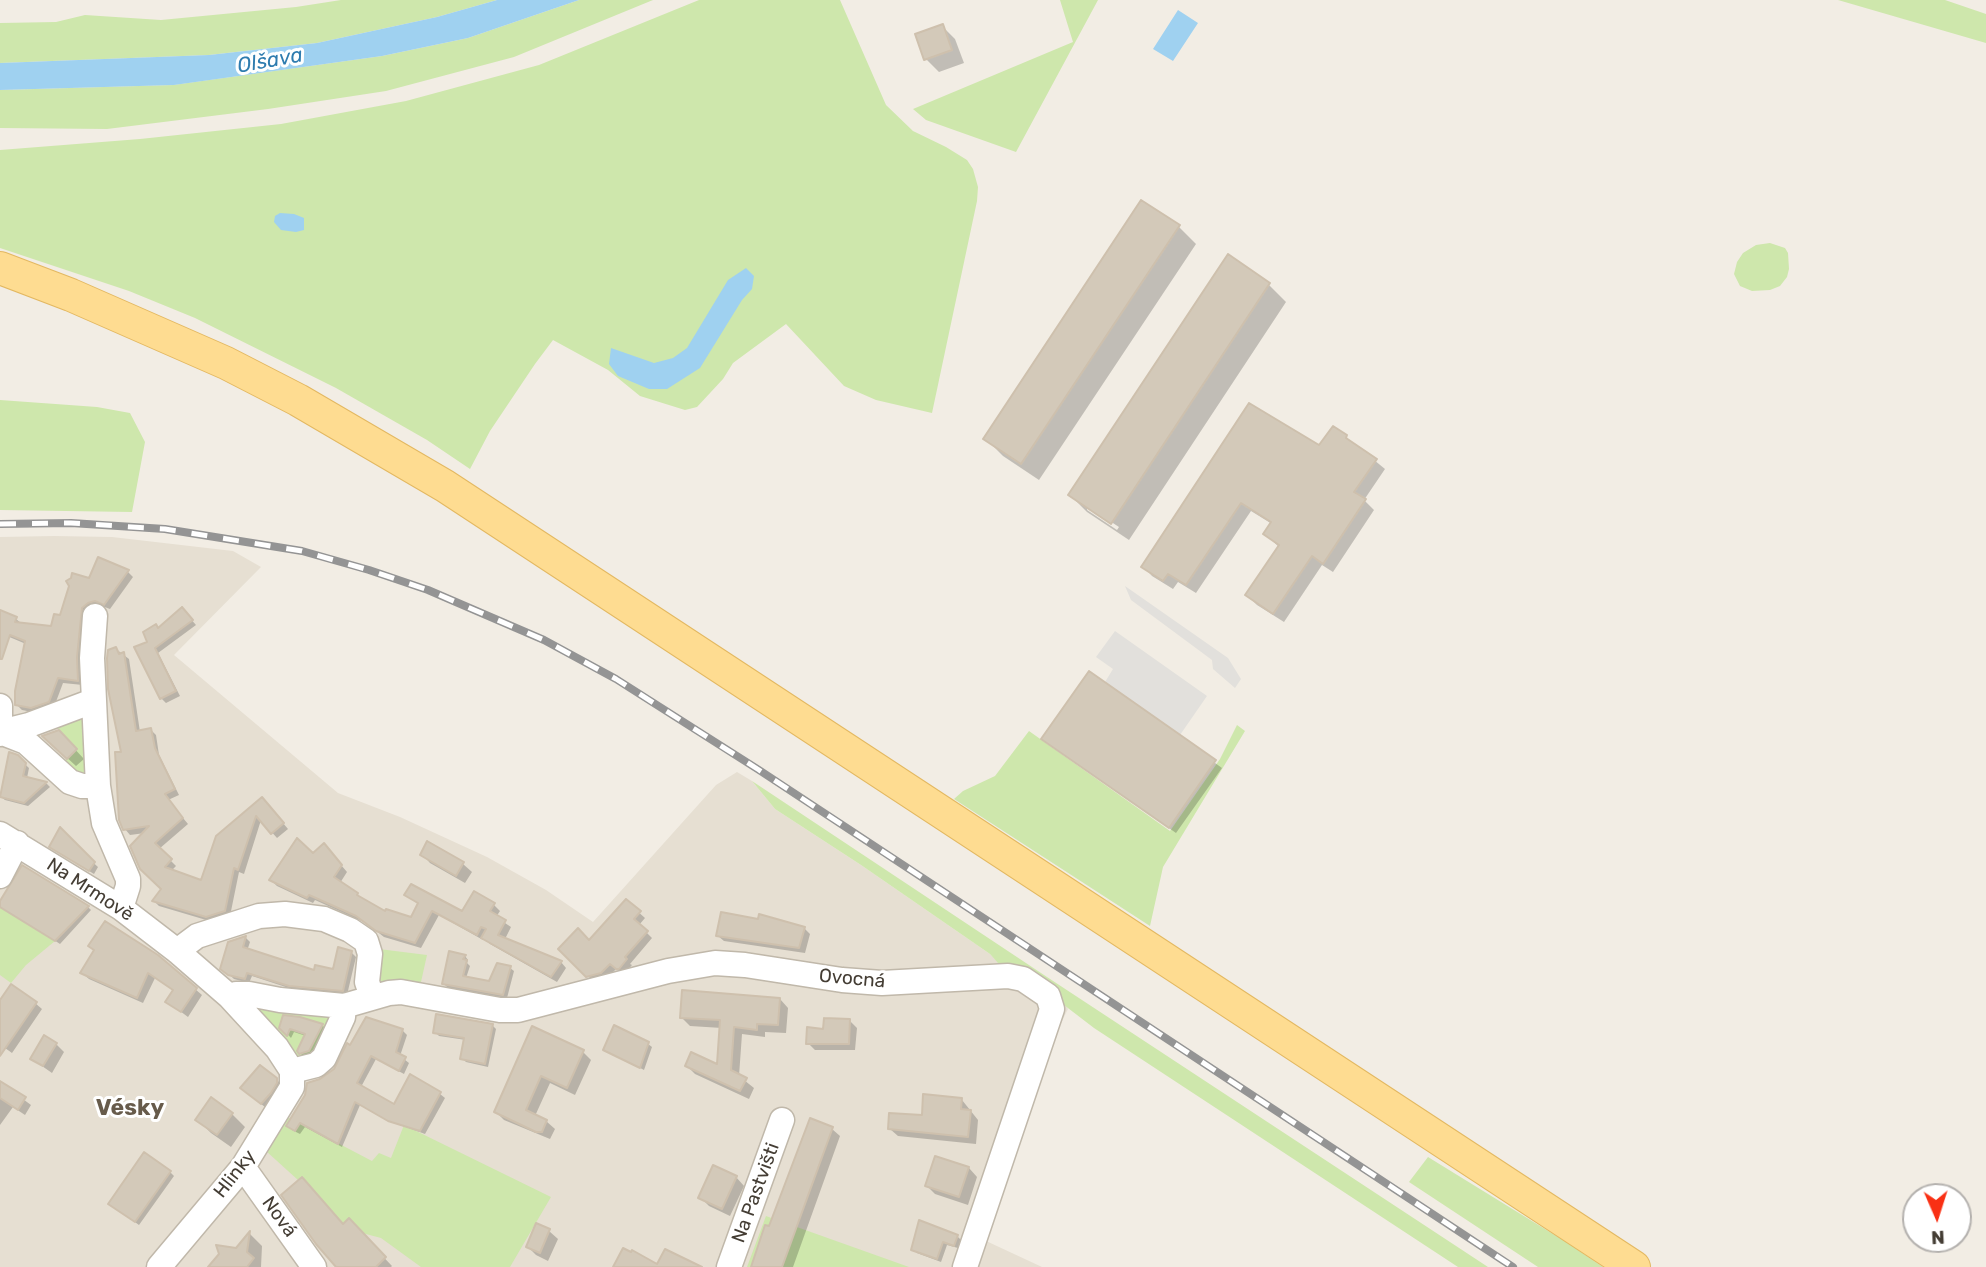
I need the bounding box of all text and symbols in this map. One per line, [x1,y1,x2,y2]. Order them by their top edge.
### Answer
water label: Olšava [235,43,305,79]
street label: Na Mrmově [42,854,138,926]
street label: Ovocná [818,965,886,993]
district label: Vésky [96,1094,164,1122]
street label: Na Pastvišti [727,1140,785,1246]
street label: Hlinky [209,1145,261,1203]
north arrow [1902,1183,1972,1253]
street label: Nová [257,1192,301,1242]
text: N [1931,1226,1945,1249]

